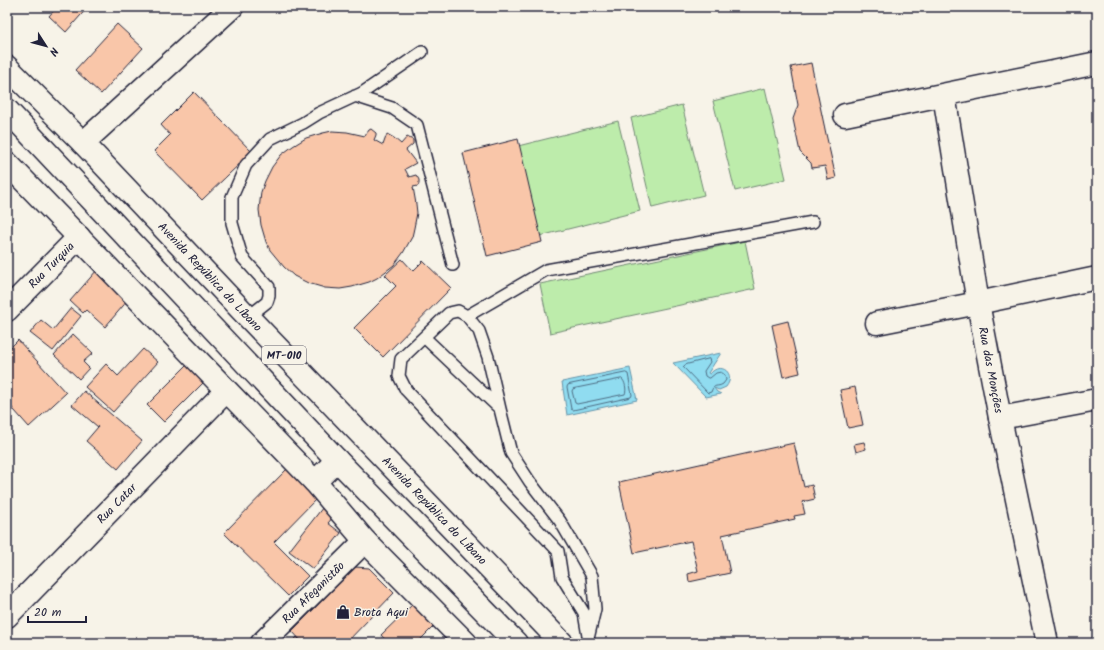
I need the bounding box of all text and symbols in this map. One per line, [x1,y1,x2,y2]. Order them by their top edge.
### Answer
north arrow [26,26,66,66]
text: N [44,43,63,59]
street label: Avenida República do Líbano [153,218,266,336]
street label: Rua Turquia [24,237,79,293]
street label: Rua das Monções [973,325,1008,415]
road number: MT-010 [262,346,306,364]
street label: Avenida República do Líbano [377,452,491,570]
street label: Rua Catar [92,478,142,529]
street label: Rua Afeganistão [278,557,349,628]
scale bar [28,598,86,624]
text: 20 m [34,603,62,622]
place label: Brota Aqui [354,603,409,622]
shop icon: Brota Aqui [335,604,351,620]

